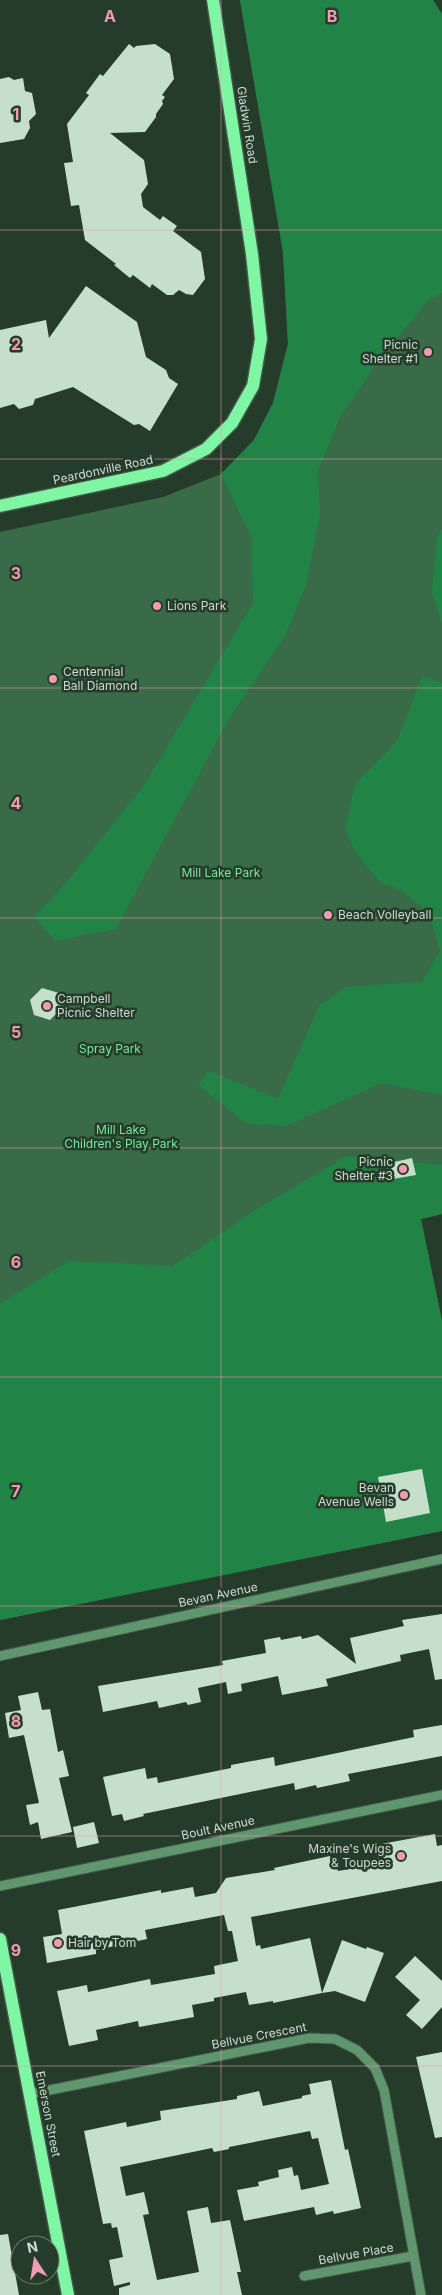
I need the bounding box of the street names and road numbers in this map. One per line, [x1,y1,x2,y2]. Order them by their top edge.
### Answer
street label: Gladwin Road [234,85,261,165]
street label: Peardonville Road [51,452,154,487]
street label: Bevan Avenue [177,1579,259,1610]
street label: Boult Avenue [180,1812,256,1843]
street label: Bellvue Crescent [210,2019,308,2052]
street label: Emerson Street [33,2070,64,2158]
street label: Bellvue Place [317,2240,395,2268]

